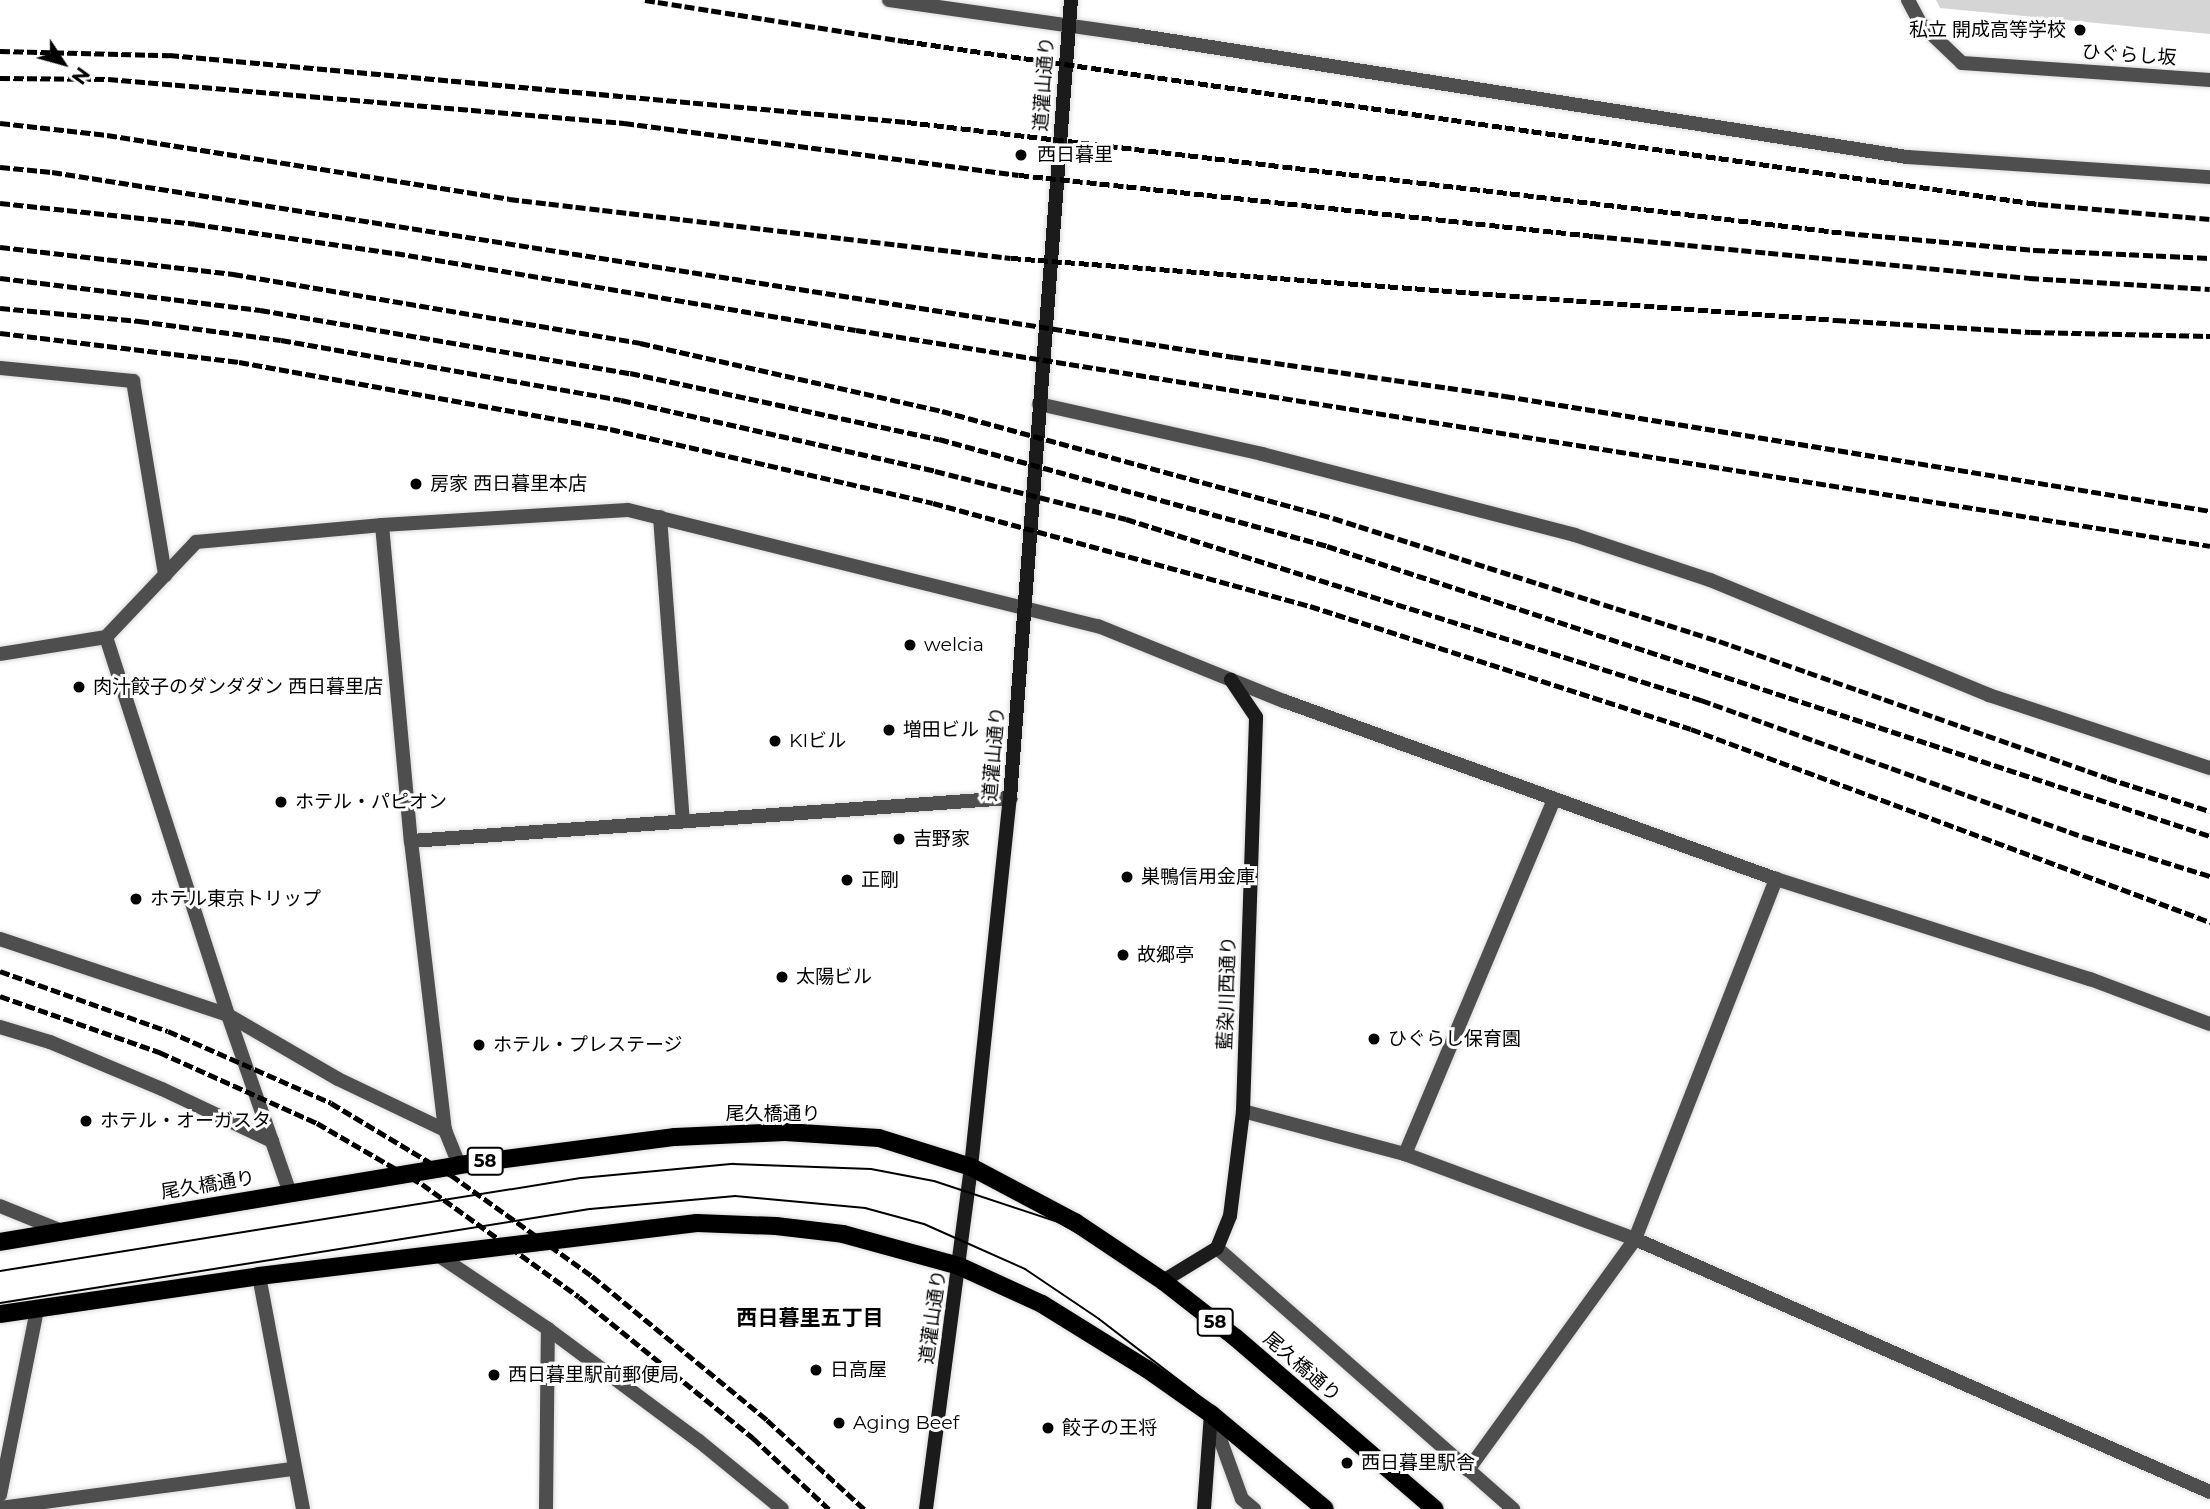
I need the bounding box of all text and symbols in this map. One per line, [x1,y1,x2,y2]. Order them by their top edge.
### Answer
place label: 私立 開成高等学校 [1909,19,2066,41]
marker: 私立 開成高等学校 [2072,22,2088,38]
north arrow [28,28,98,98]
street label: 道灌山通り [1029,36,1059,132]
street label: ひぐらし坂 [2081,40,2177,70]
text: N [67,63,94,89]
place label: 西日暮里 [1037,144,1113,166]
marker: 西日暮里 [1011,145,1031,165]
place label: 房家 西日暮里本店 [430,473,587,495]
marker: 房家 西日暮里本店 [408,476,424,492]
place label: welcia [924,634,984,656]
marker: welcia [902,637,918,653]
place label: 肉汁餃子のダンダダン 西日暮里店 [93,676,383,698]
marker: 肉汁餃子のダンダダン 西日暮里店 [71,679,87,695]
street label: 道灌山通り [979,706,1009,802]
place label: 増田ビル [903,719,979,741]
marker: 増田ビル [881,722,897,738]
place label: KIビル [789,730,846,752]
marker: KIビル [767,733,783,749]
place label: ホテル・パピオン [295,791,447,813]
marker: ホテル・パピオン [273,794,289,810]
place label: 吉野家 [913,828,970,850]
marker: 吉野家 [891,831,907,847]
place label: 巣鴨信用金庫 [1141,866,1255,888]
place label: 正剛 [861,869,899,891]
marker: 巣鴨信用金庫 [1119,869,1135,885]
marker: 正剛 [839,872,855,888]
place label: ホテル東京トリップ [150,888,321,910]
marker: ホテル東京トリップ [128,891,144,907]
street label: 藍染川西通り [1214,936,1240,1050]
place label: 故郷亭 [1137,944,1194,966]
marker: 故郷亭 [1115,947,1131,963]
place label: 太陽ビル [796,966,872,988]
marker: 太陽ビル [774,969,790,985]
place label: ひぐらし保育園 [1388,1028,1521,1050]
marker: ひぐらし保育園 [1366,1031,1382,1047]
place label: ホテル・プレステージ [493,1034,683,1056]
marker: ホテル・プレステージ [471,1037,487,1053]
street label: 尾久橋通り [726,1103,820,1125]
place label: ホテル・オーガスタ [100,1110,271,1132]
marker: ホテル・オーガスタ [78,1113,94,1129]
road number: 58 [466,1146,504,1176]
street label: 尾久橋通り [159,1166,257,1204]
street label: 道灌山通り [915,1268,951,1366]
district label: 西日暮里五丁目 [737,1305,883,1331]
road number: 58 [1196,1308,1234,1336]
street label: 尾久橋通り [1259,1327,1345,1407]
place label: 日高屋 [830,1359,887,1381]
marker: 日高屋 [808,1362,824,1378]
place label: 西日暮里駅前郵便局 [508,1364,679,1386]
marker: 西日暮里駅前郵便局 [486,1367,502,1383]
place label: Aging Beef [853,1412,959,1434]
marker: Aging Beef [831,1415,847,1431]
place label: 餃子の王将 [1062,1417,1157,1439]
marker: 餃子の王将 [1040,1420,1056,1436]
place label: 西日暮里駅舎 [1361,1452,1475,1474]
marker: 西日暮里駅舎 [1339,1455,1355,1471]

